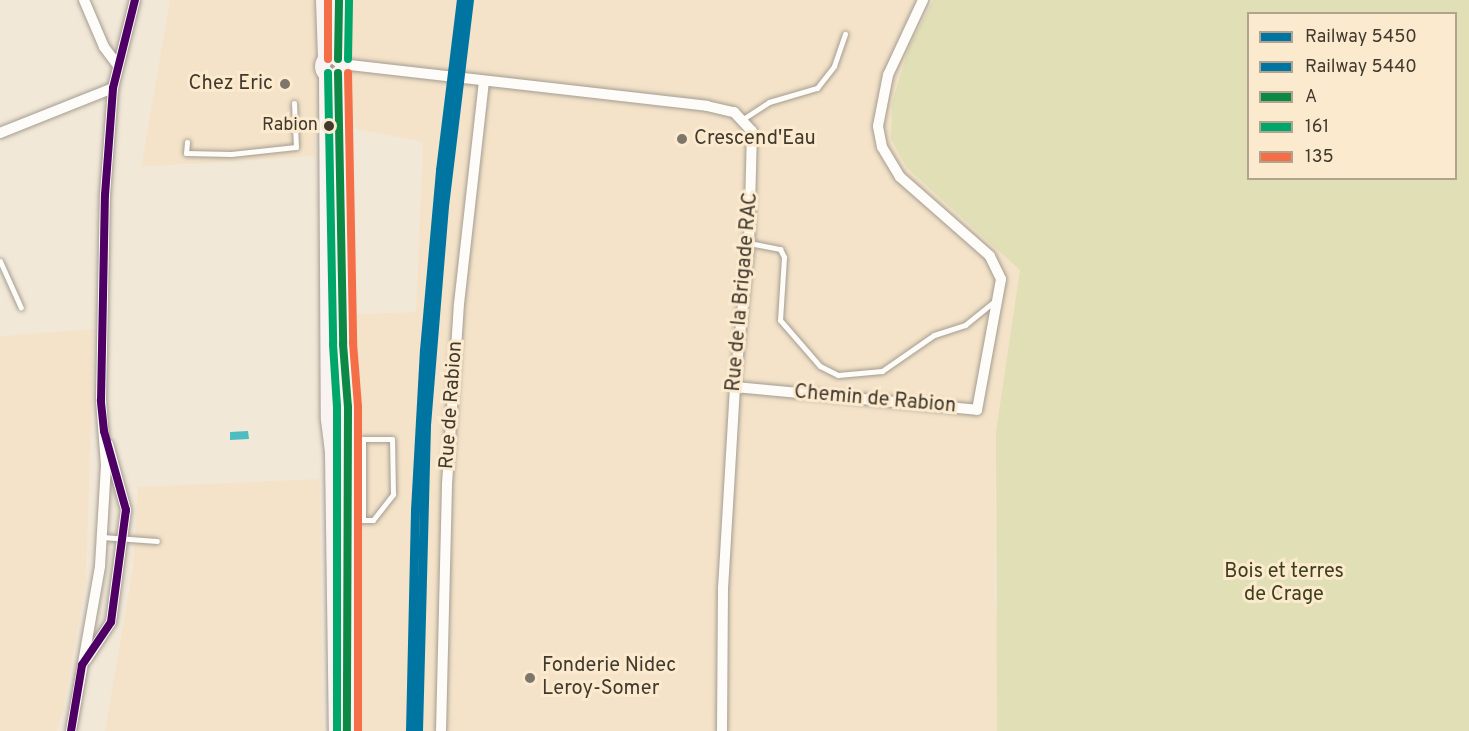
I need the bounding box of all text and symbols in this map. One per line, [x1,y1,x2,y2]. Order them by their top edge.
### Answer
legend [1247,12,1457,180]
text: Railway 5450 [1305,26,1417,49]
text: Railway 5440 [1305,56,1417,79]
place label: Chez Eric [189,72,273,96]
marker: Chez Eric [278,77,292,91]
text: A [1305,86,1317,109]
place label: Rabion [262,115,318,137]
text: 161 [1305,116,1329,139]
marker: Rabion [323,120,335,132]
place label: Crescend'Eau [694,127,816,151]
marker: Crescend'Eau [675,132,689,146]
text: 135 [1305,146,1334,169]
street label: Rue de la Brigade RAC [722,191,764,393]
street label: Rue de Rabion [436,340,468,470]
street label: Chemin de Rabion [793,381,957,419]
park label: Bois et terres de Crage [1224,561,1344,608]
place label: Fonderie Nidec Leroy-Somer [542,654,676,701]
marker: Fonderie Nidec Leroy-Somer [523,671,537,685]

